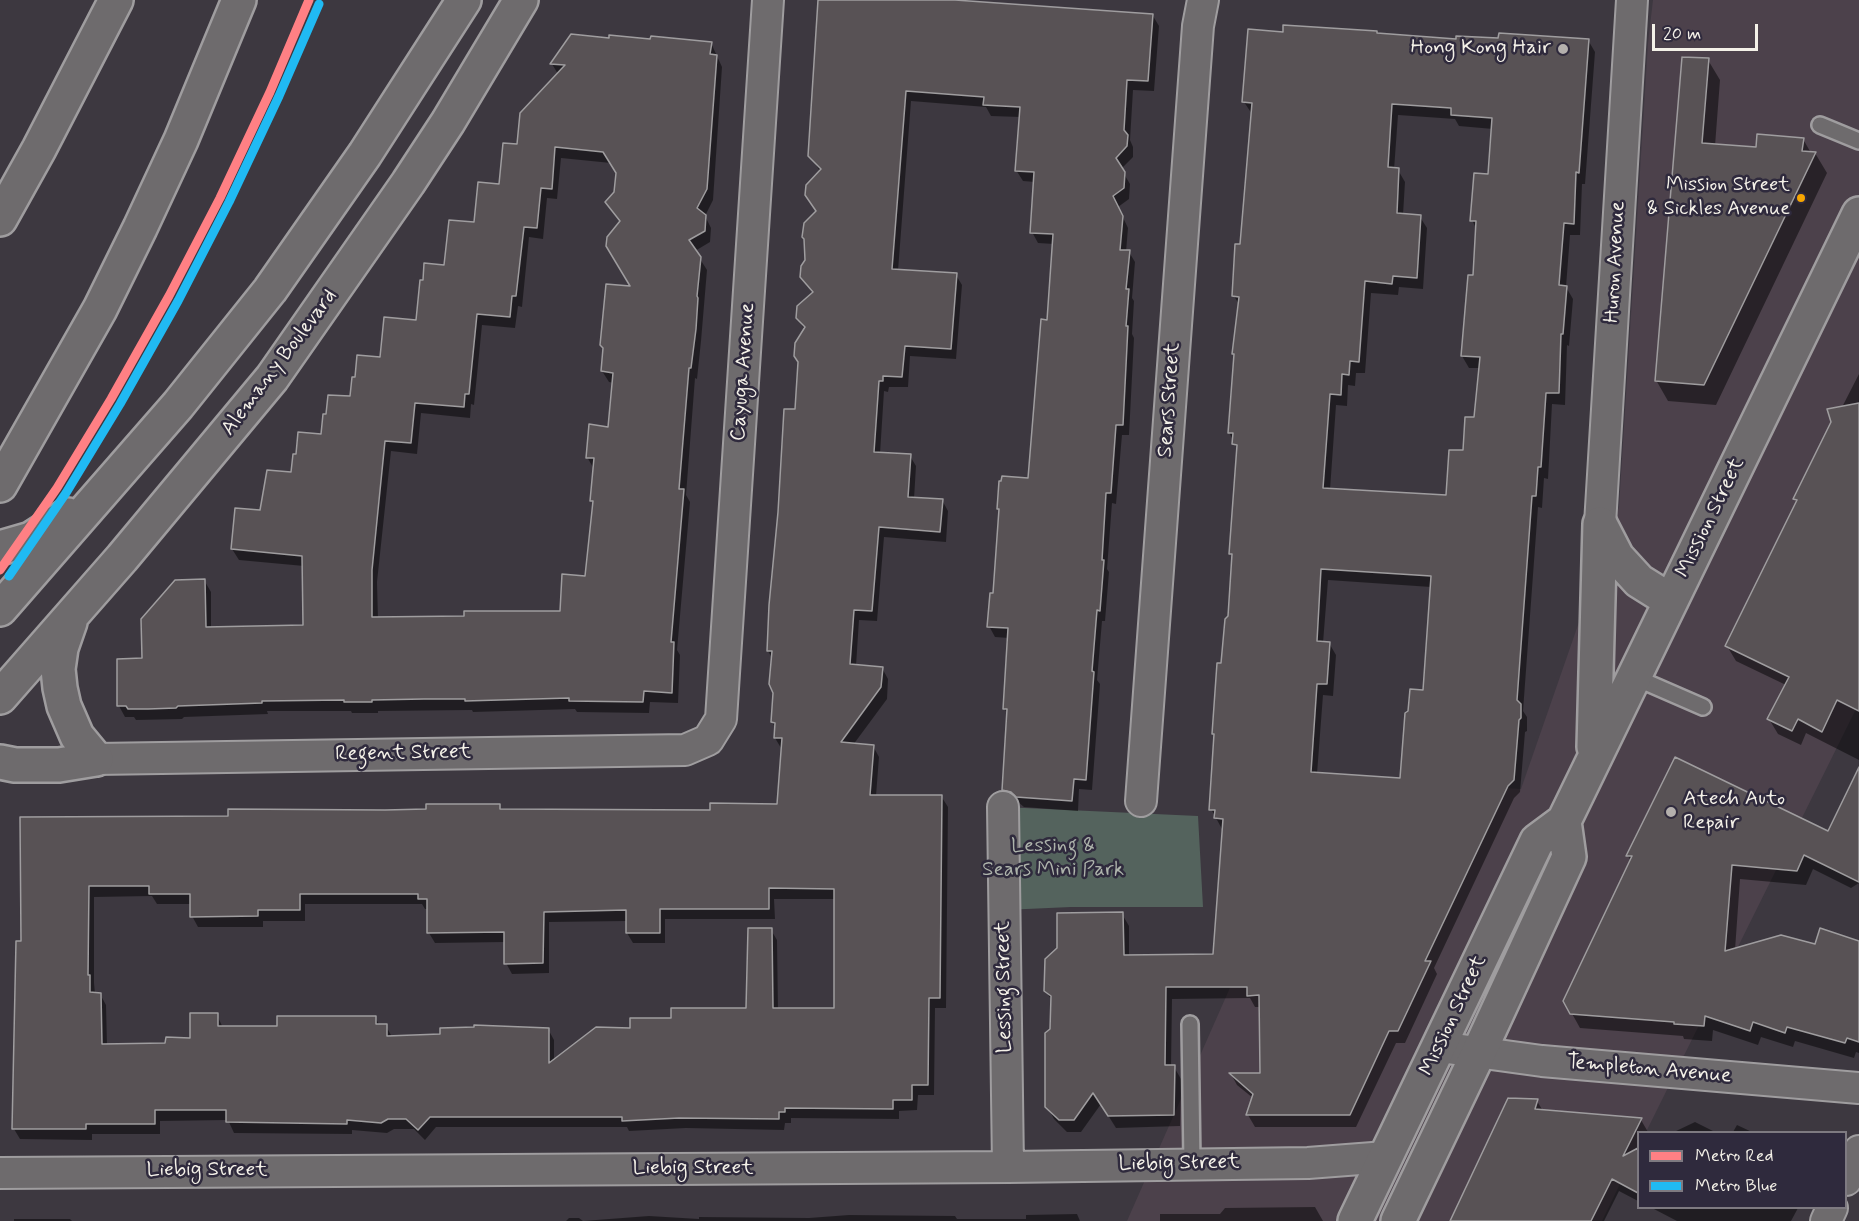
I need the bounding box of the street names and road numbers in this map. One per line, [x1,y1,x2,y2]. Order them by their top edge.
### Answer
street label: Huron Avenue [1600,200,1632,324]
street label: Alemany Boulevard [217,285,343,441]
street label: Cayuga Avenue [727,302,761,442]
street label: Sears Street [1153,342,1187,458]
street label: Mission Street [1671,454,1751,582]
street label: Regent Street [335,740,471,768]
street label: Lessing Street [991,921,1019,1053]
street label: Mission Street [1415,952,1493,1080]
street label: Templeton Avenue [1566,1050,1732,1090]
street label: Liebig Street [1118,1150,1240,1178]
street label: Liebig Street [632,1156,754,1182]
street label: Liebig Street [146,1158,268,1184]

